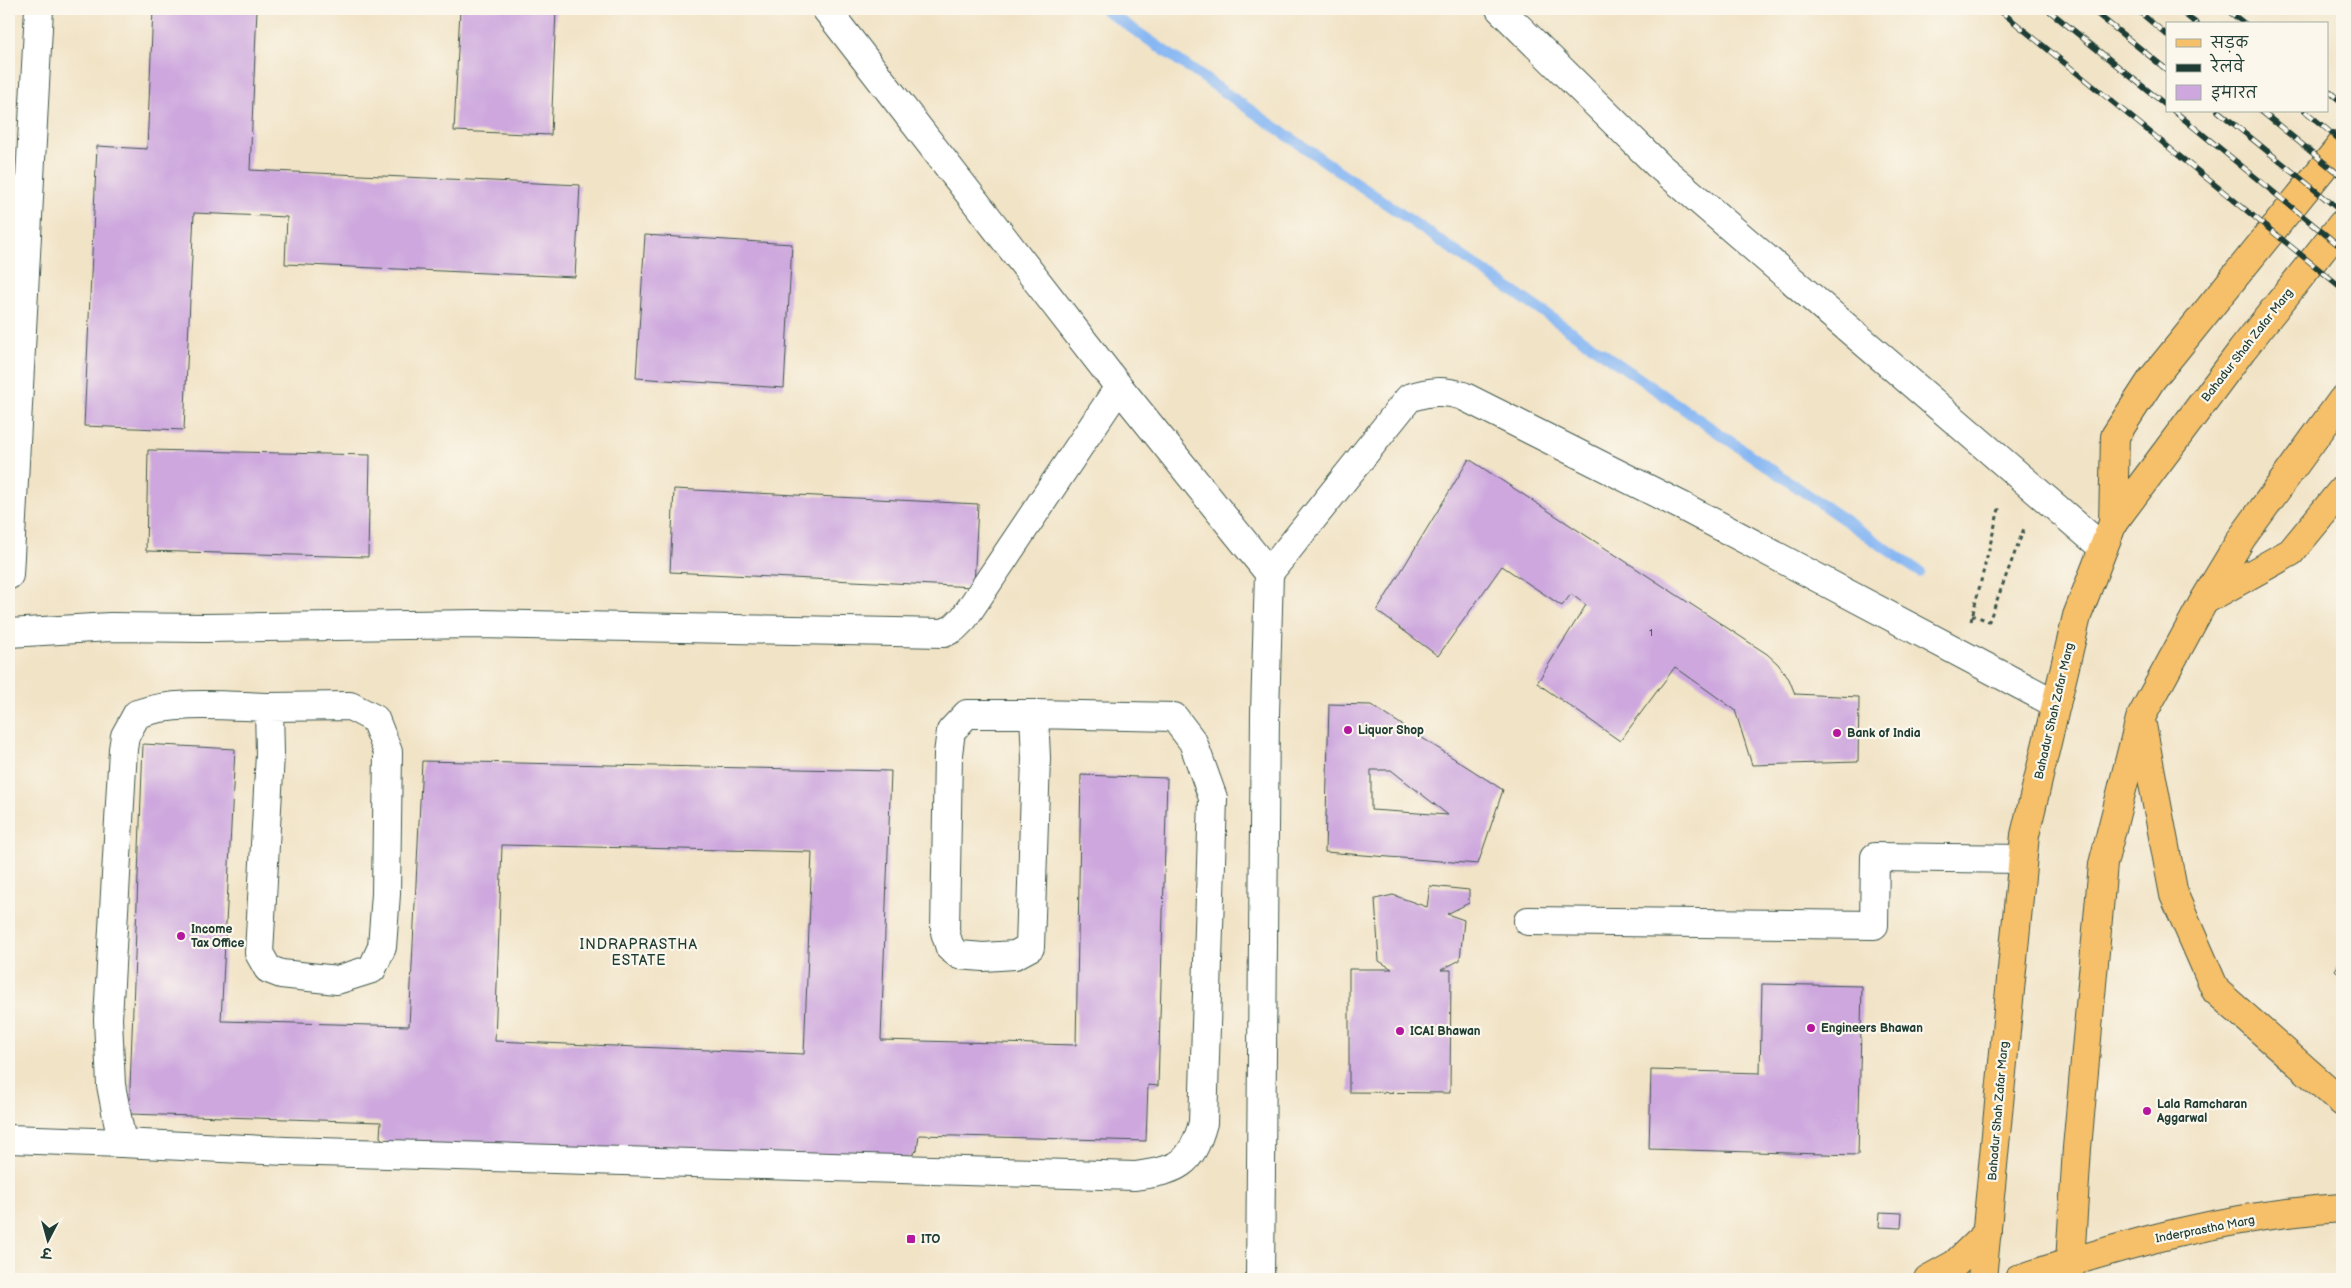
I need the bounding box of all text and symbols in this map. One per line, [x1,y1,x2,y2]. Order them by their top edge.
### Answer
legend [2166,22,2328,112]
text: सड़क [2210,34,2249,53]
text: रेलवे [2209,53,2245,77]
text: इमारत [2211,84,2258,103]
street label: Bahadur Shah Zafar Marg [2198,286,2296,405]
house number: 1 [1649,627,1653,639]
street label: Bahadur Shah Zafar Marg [2031,641,2078,781]
place label: Liquor Shop [1358,723,1424,738]
marker: Liquor Shop [1342,724,1354,736]
place label: Bank of India [1847,726,1921,741]
marker: Bank of India [1831,727,1843,739]
place label: Income Tax Office [191,922,244,951]
marker: Income Tax Office [175,930,187,942]
district label: INDRAPRASTHA ESTATE [580,936,698,969]
place label: Engineers Bhawan [1821,1021,1923,1036]
marker: Engineers Bhawan [1805,1022,1817,1034]
place label: ICAI Bhawan [1410,1024,1481,1039]
marker: ICAI Bhawan [1394,1025,1406,1037]
street label: Bahadur Shah Zafar Marg [1985,1041,2012,1181]
place label: Lala Ramcharan Aggarwal [2156,1097,2247,1126]
marker: Lala Ramcharan Aggarwal [2141,1105,2153,1117]
street label: Inderprastha Marg [2154,1212,2256,1247]
north arrow [22,1216,72,1266]
place label: ITO [921,1232,941,1247]
marker: ITO [905,1233,917,1245]
text: उ [40,1243,54,1262]

